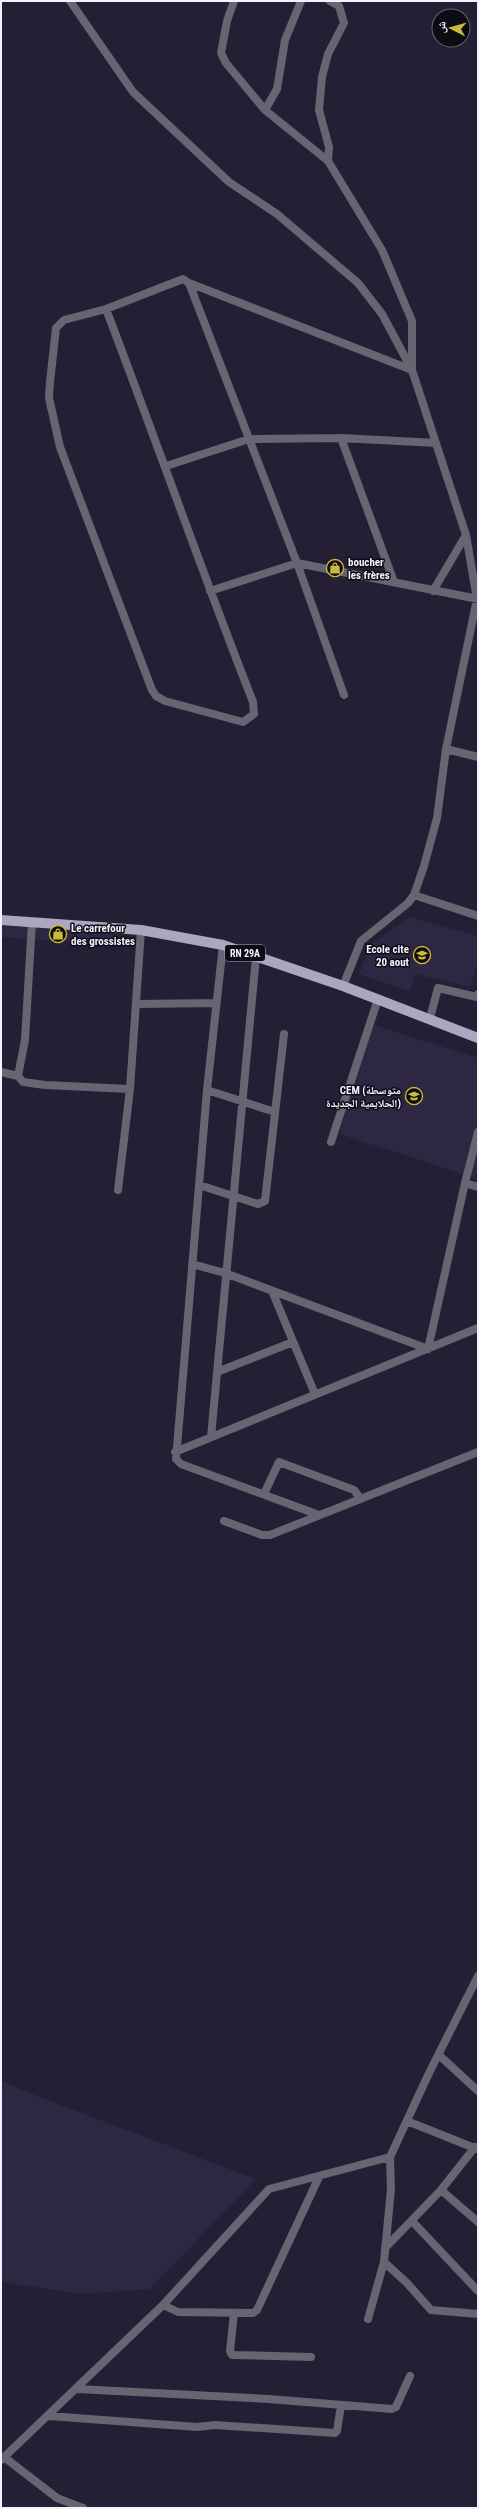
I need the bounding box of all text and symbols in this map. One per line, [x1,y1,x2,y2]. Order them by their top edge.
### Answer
north arrow [431,8,471,48]
text: ش [434,20,450,34]
place label: boucher les frères [348,556,390,582]
shop icon: boucher les frères [325,558,345,578]
place label: Le carrefour des grossistes [71,922,135,948]
shop icon: Le carrefour des grossistes [48,924,68,944]
place label: Ecole cite 20 aout [366,943,410,969]
road number: RN 29A [225,945,265,961]
school or university icon: Ecole cite 20 aout [412,945,432,965]
place label: CEM (متوسطة الحلايمية الجديدة) [326,1084,401,1110]
school or university icon: CEM (متوسطة الحلايمية الجديدة) [404,1086,424,1106]

